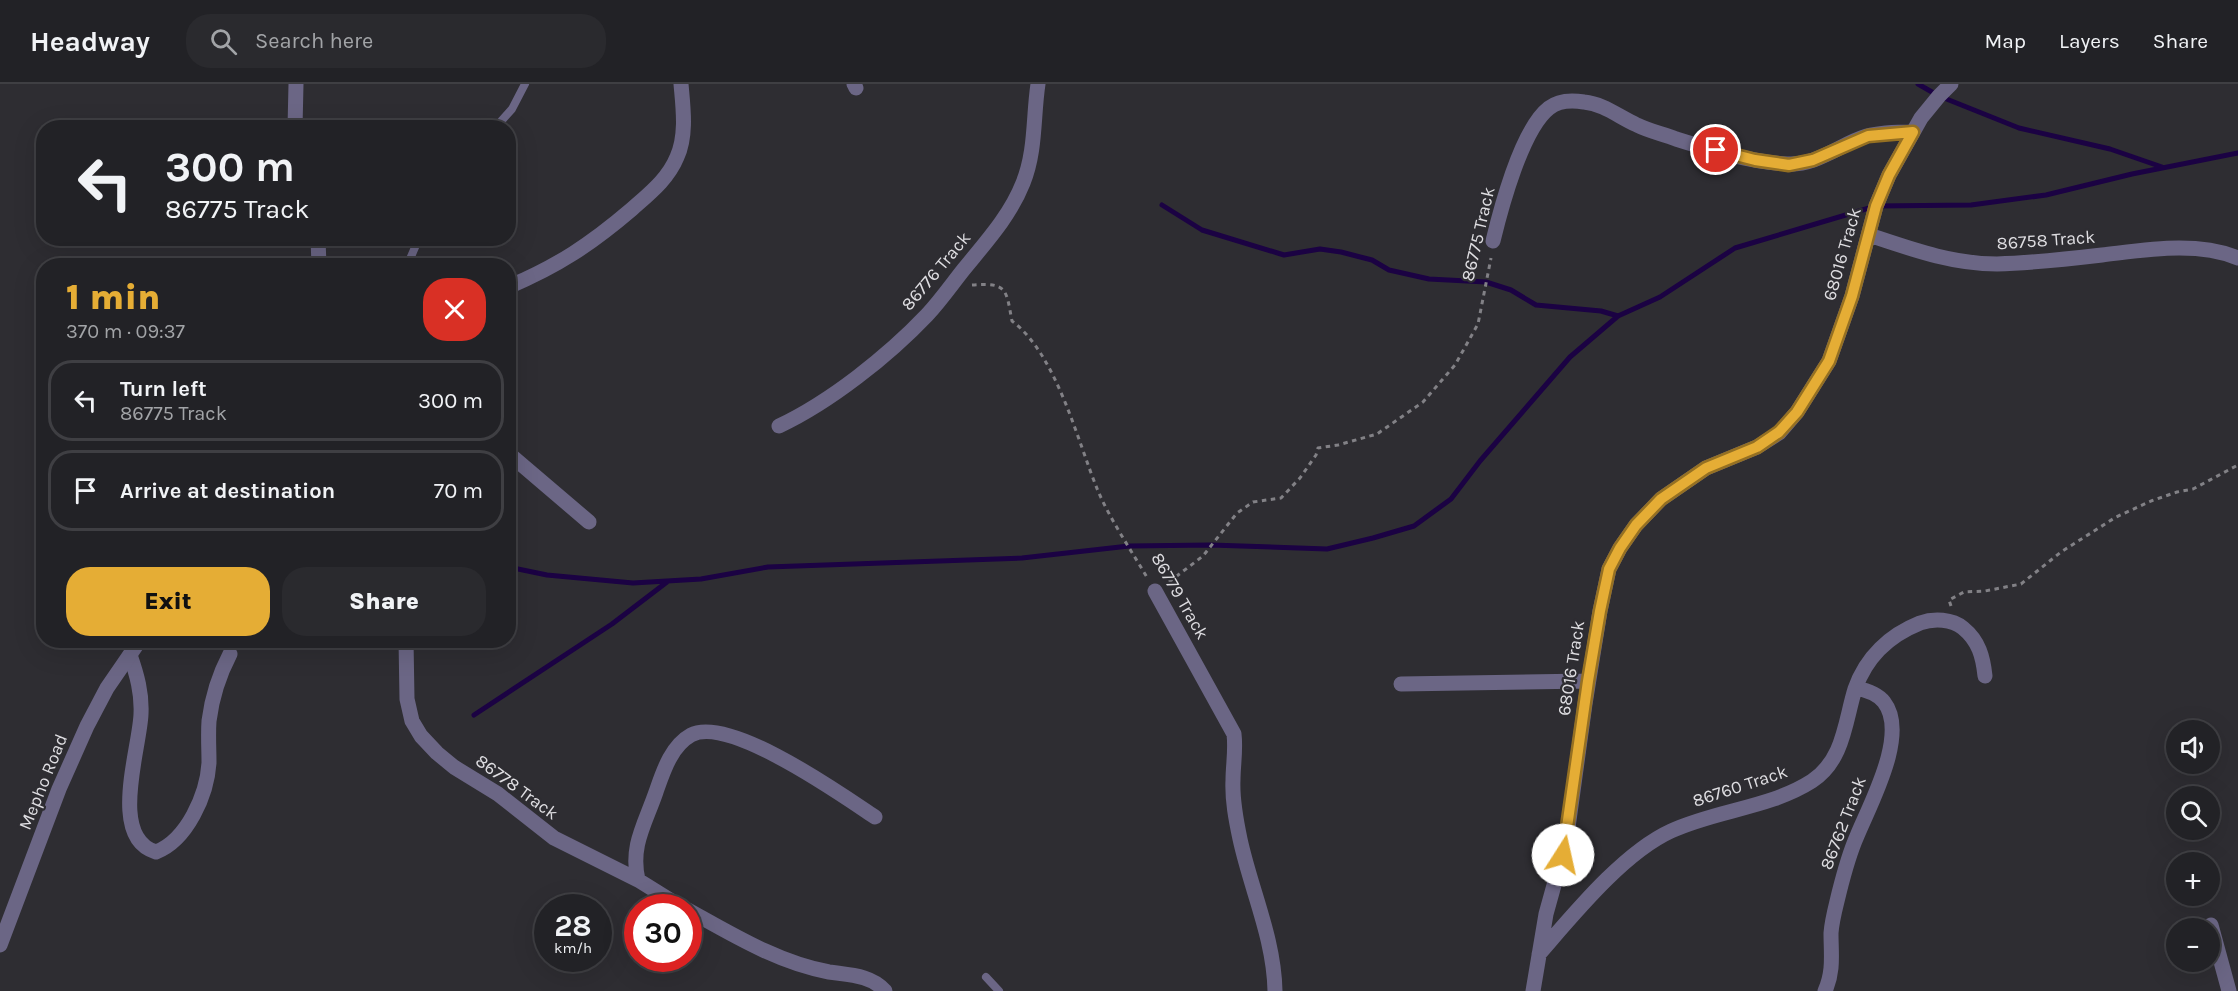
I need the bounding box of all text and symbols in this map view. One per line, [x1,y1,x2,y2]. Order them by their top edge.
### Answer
search box [186,14,606,68]
text: Headway [30,25,150,58]
icon: search [207,25,240,58]
text: Search here [255,28,373,54]
text: Map [1984,29,2026,53]
text: Layers [2059,29,2120,53]
text: Share [2153,29,2208,53]
pin [1690,124,1741,175]
icon: arrive [1699,133,1732,166]
text: 300 m [165,142,295,192]
icon: left [66,144,144,222]
street label: 86775 Track [1456,185,1500,283]
text: 86775 Track [165,193,309,225]
street label: 68016 Track [1818,205,1866,303]
street label: 86758 Track [1996,226,2096,254]
street label: 86776 Track [897,227,975,315]
text: 1 min [66,276,160,318]
button: close [423,278,486,341]
text: 370 m · 09:37 [66,320,185,343]
text: Turn left [120,376,207,402]
icon: left [69,384,102,417]
text: 300 m [418,388,483,414]
text: 86775 Track [120,402,227,425]
icon: arrive [69,474,102,507]
text: Arrive at destination [120,478,335,504]
text: 70 m [434,478,483,504]
street label: 86779 Track [1146,549,1214,643]
button: Exit [66,567,270,636]
button: Share [282,567,486,636]
street label: 68016 Track [1553,619,1589,717]
map controls [2166,720,2220,972]
button: sound [2166,720,2220,774]
street label: Mepho Road [14,731,72,833]
street label: 86778 Track [471,750,563,824]
street label: 86760 Track [1690,760,1790,812]
street label: 86762 Track [1815,773,1871,873]
button: search [2166,786,2220,840]
position arrow [1531,823,1595,887]
button: + [2166,852,2220,906]
speed limit sign: 30 [624,894,702,972]
text: 28 [554,908,592,944]
button: − [2166,918,2220,972]
text: km/h [554,939,592,957]

